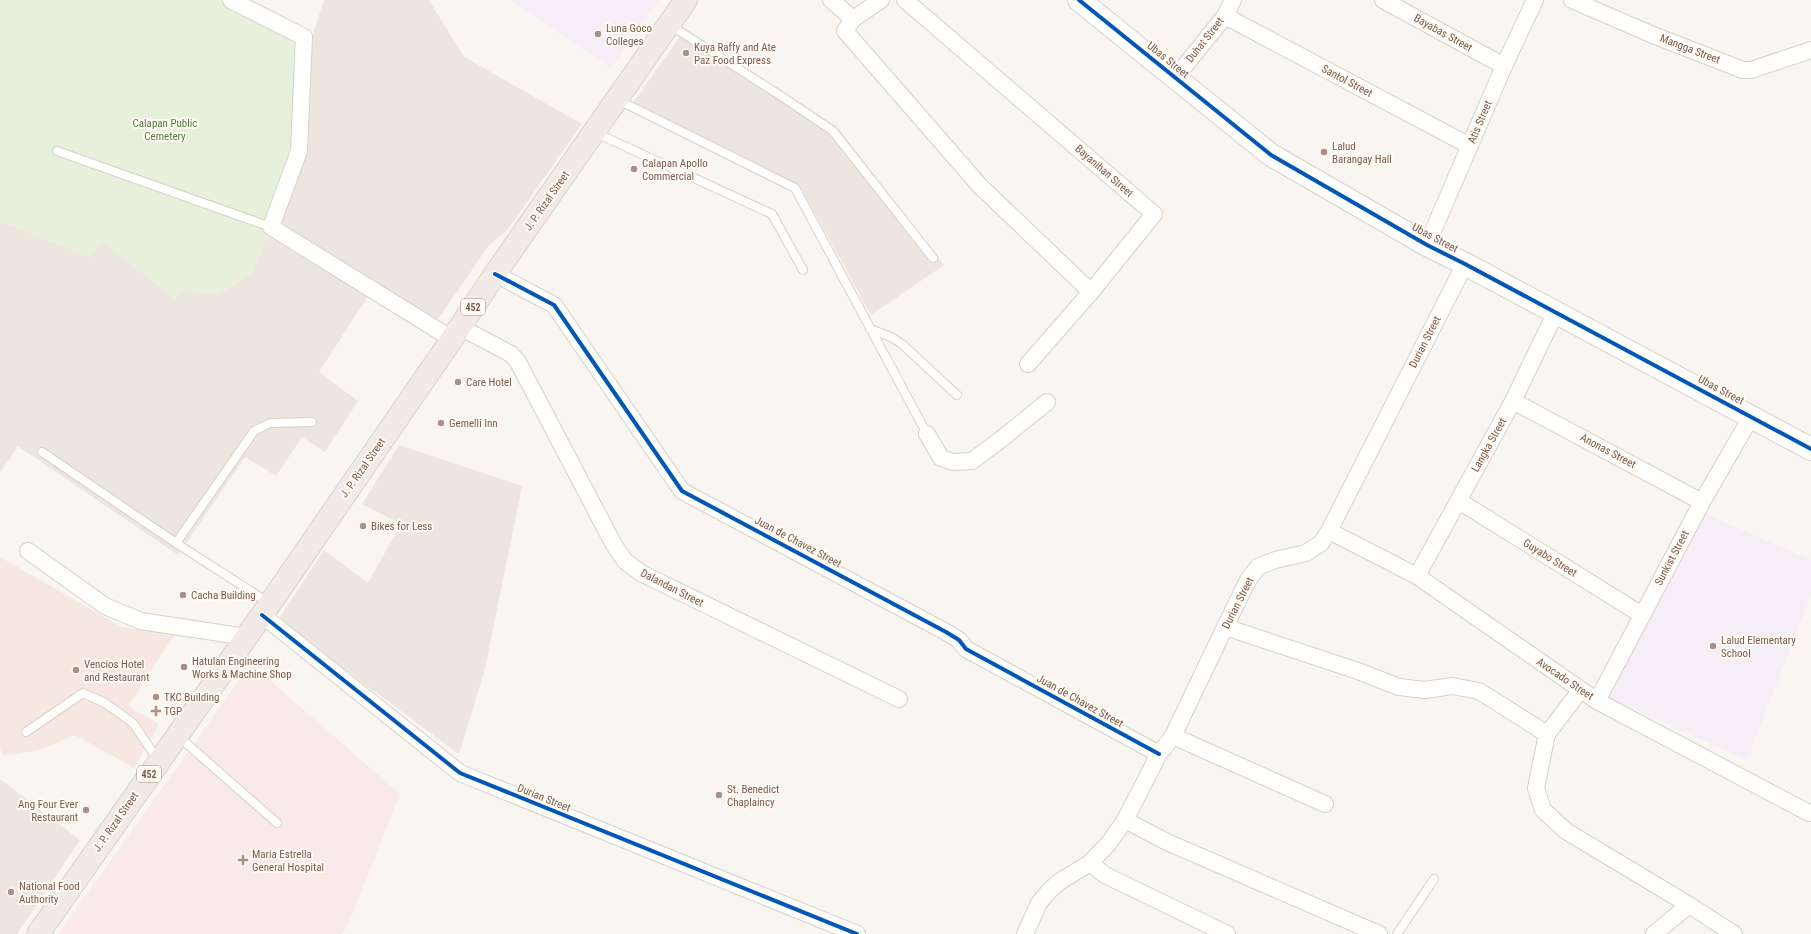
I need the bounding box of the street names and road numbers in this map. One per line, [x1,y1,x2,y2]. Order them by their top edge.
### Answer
street label: Bayabas Street [1411,12,1475,54]
street label: Duhat Street [1183,15,1227,65]
street label: Mangga Street [1658,32,1722,66]
street label: Ubas Street [1144,39,1192,81]
street label: Santol Street [1319,62,1375,100]
street label: Atis Street [1465,99,1495,145]
street label: Bayanihan Street [1072,142,1136,200]
street label: J. P. Rizal Street [522,169,572,233]
street label: Ubas Street [1410,220,1460,256]
road number: 452 [461,299,485,315]
street label: Durian Street [1406,314,1444,370]
street label: Ubas Street [1696,372,1746,408]
street label: Langka Street [1469,416,1509,474]
street label: Anonas Street [1578,431,1638,471]
street label: J. P. Rizal Street [338,436,388,500]
street label: Juan de Chavez Street [752,514,844,570]
street label: Sunkist Street [1652,528,1692,588]
street label: Guyabo Street [1521,536,1579,580]
street label: Dalandan Street [638,567,706,609]
street label: Durian Street [1219,575,1257,631]
street label: Avocado Street [1534,655,1596,703]
street label: Juan de Chavez Street [1035,672,1125,730]
road number: 452 [137,766,161,782]
street label: Durian Street [515,781,573,815]
street label: J. P. Rizal Street [91,790,141,854]

